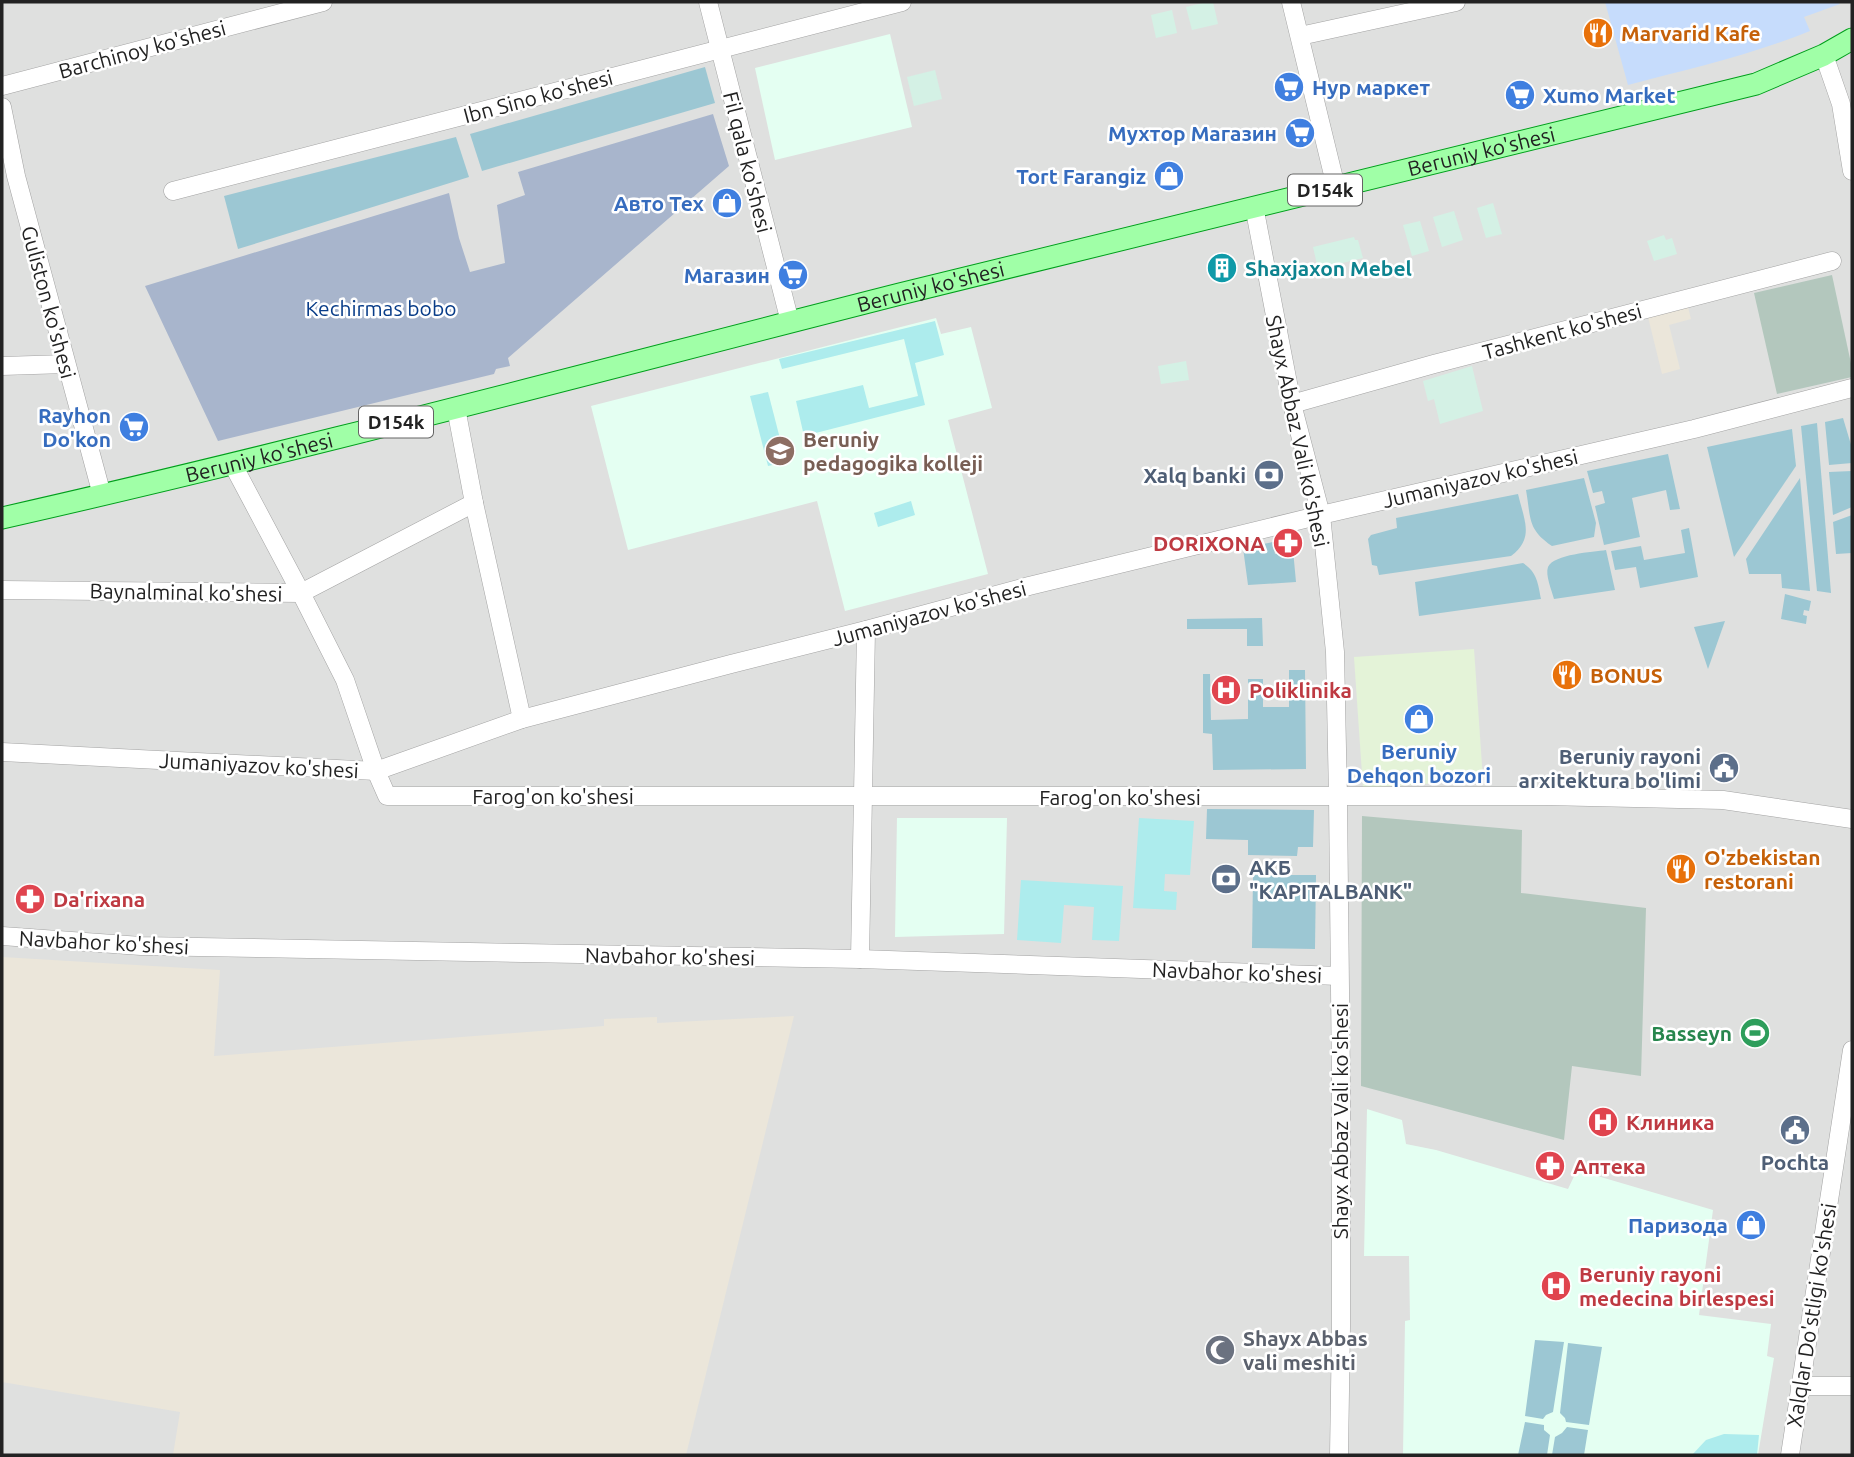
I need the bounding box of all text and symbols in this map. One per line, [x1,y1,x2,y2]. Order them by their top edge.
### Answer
street label: Barchinoy ko'shesi [56,15,228,83]
restaurant icon: Marvarid Kafe [1581,16,1615,50]
place label: Marvarid Kafe [1621,21,1761,45]
street label: Ibn Sino ko'shesi [461,65,615,127]
supermarket icon: Нур маркет [1272,70,1306,104]
place label: Нур маркет [1312,75,1430,99]
supermarket icon: Xumo Market [1503,78,1537,112]
place label: Xumo Market [1543,83,1675,107]
street label: Fil qala ko'shesi [719,89,777,235]
supermarket icon: Мухтор Магазин [1283,116,1317,150]
place label: Мухтор Магазин [1108,121,1277,145]
street label: Beruniy ko'shesi [1405,122,1557,181]
shop icon: Tort Farangiz [1152,159,1186,193]
place label: Tort Farangiz [1016,164,1146,188]
road number: D154k [1288,174,1362,206]
shop icon: Авто Тех [710,186,744,220]
place label: Авто Тех [614,191,705,215]
street label: Guliston ko'shesi [17,223,81,381]
building icon: Shaxjaxon Mebel [1205,251,1239,285]
street label: Beruniy ko'shesi [854,256,1007,316]
place label: Shaxjaxon Mebel [1245,256,1412,280]
supermarket icon: Магазин [776,258,810,292]
place label: Магазин [684,263,770,287]
park label: Kechirmas bobo [306,296,456,320]
street label: Tashkent ko'shesi [1480,298,1644,364]
street label: Shayx Abbaz Vali ko'shesi [1262,313,1334,549]
place label: Rayhon Do'kon [38,403,111,451]
road number: D154k [359,406,433,438]
supermarket icon: Rayhon Do'kon [117,410,151,444]
street label: Beruniy ko'shesi [183,427,335,487]
place label: Beruniy pedagogika kolleji [803,427,983,475]
school or university icon: Beruniy pedagogika kolleji [763,434,797,468]
street label: Jumaniyazov ko'shesi [1380,444,1580,512]
bank icon: Xalq banki [1252,458,1286,492]
place label: Xalq banki [1143,463,1246,487]
pharmacy icon: DORIXONA [1271,526,1305,560]
place label: DORIXONA [1153,531,1265,555]
street label: Jumaniyazov ko'shesi [829,576,1029,650]
street label: Baynalminal ko'shesi [89,578,283,606]
restaurant icon: BONUS [1550,658,1584,692]
place label: BONUS [1590,663,1663,687]
hospital icon: Poliklinika [1209,673,1243,707]
place label: Poliklinika [1249,678,1352,702]
shop icon: Beruniy Dehqon bozori [1402,702,1436,736]
place label: Beruniy Dehqon bozori [1347,739,1491,787]
place label: Beruniy rayoni arxitektura bo'limi [1519,744,1701,792]
street label: Jumaniyazov ko'shesi [159,748,359,782]
public building icon: Beruniy rayoni arxitektura bo'limi [1707,751,1741,785]
street label: Farog'on ko'shesi [472,784,634,808]
street label: Farog'on ko'shesi [1039,785,1201,809]
place label: O'zbekistan restorani [1704,845,1821,893]
restaurant icon: O'zbekistan restorani [1664,852,1698,886]
place label: АКБ "KAPITALBANK" [1249,855,1412,903]
bank icon: АКБ "KAPITALBANK" [1209,862,1243,896]
pharmacy icon: Da'rixana [13,882,47,916]
place label: Da'rixana [53,887,145,911]
street label: Navbahor ko'shesi [18,926,190,958]
street label: Navbahor ko'shesi [585,943,755,969]
street label: Navbahor ko'shesi [1152,957,1322,987]
street label: Shayx Abbaz Vali ko'shesi [1328,1003,1352,1239]
sports icon: Basseyn [1738,1016,1772,1050]
place label: Basseyn [1651,1021,1732,1045]
hospital icon: Клиника [1586,1105,1620,1139]
place label: Клиника [1626,1110,1715,1134]
public building icon: Pochta [1778,1113,1812,1147]
pharmacy icon: Аптека [1533,1149,1567,1183]
place label: Pochta [1761,1150,1829,1174]
place label: Аптека [1573,1154,1646,1178]
street label: Xalqlar Do'stligi ko'shesi [1781,1201,1841,1429]
shop icon: Паризода [1734,1208,1768,1242]
place label: Паризода [1628,1213,1728,1237]
place label: Beruniy rayoni medecina birlespesi [1579,1262,1775,1310]
hospital icon: Beruniy rayoni medecina birlespesi [1539,1269,1573,1303]
place label: Shayx Abbas vali meshiti [1243,1326,1368,1374]
mosque icon: Shayx Abbas vali meshiti [1203,1333,1237,1367]

